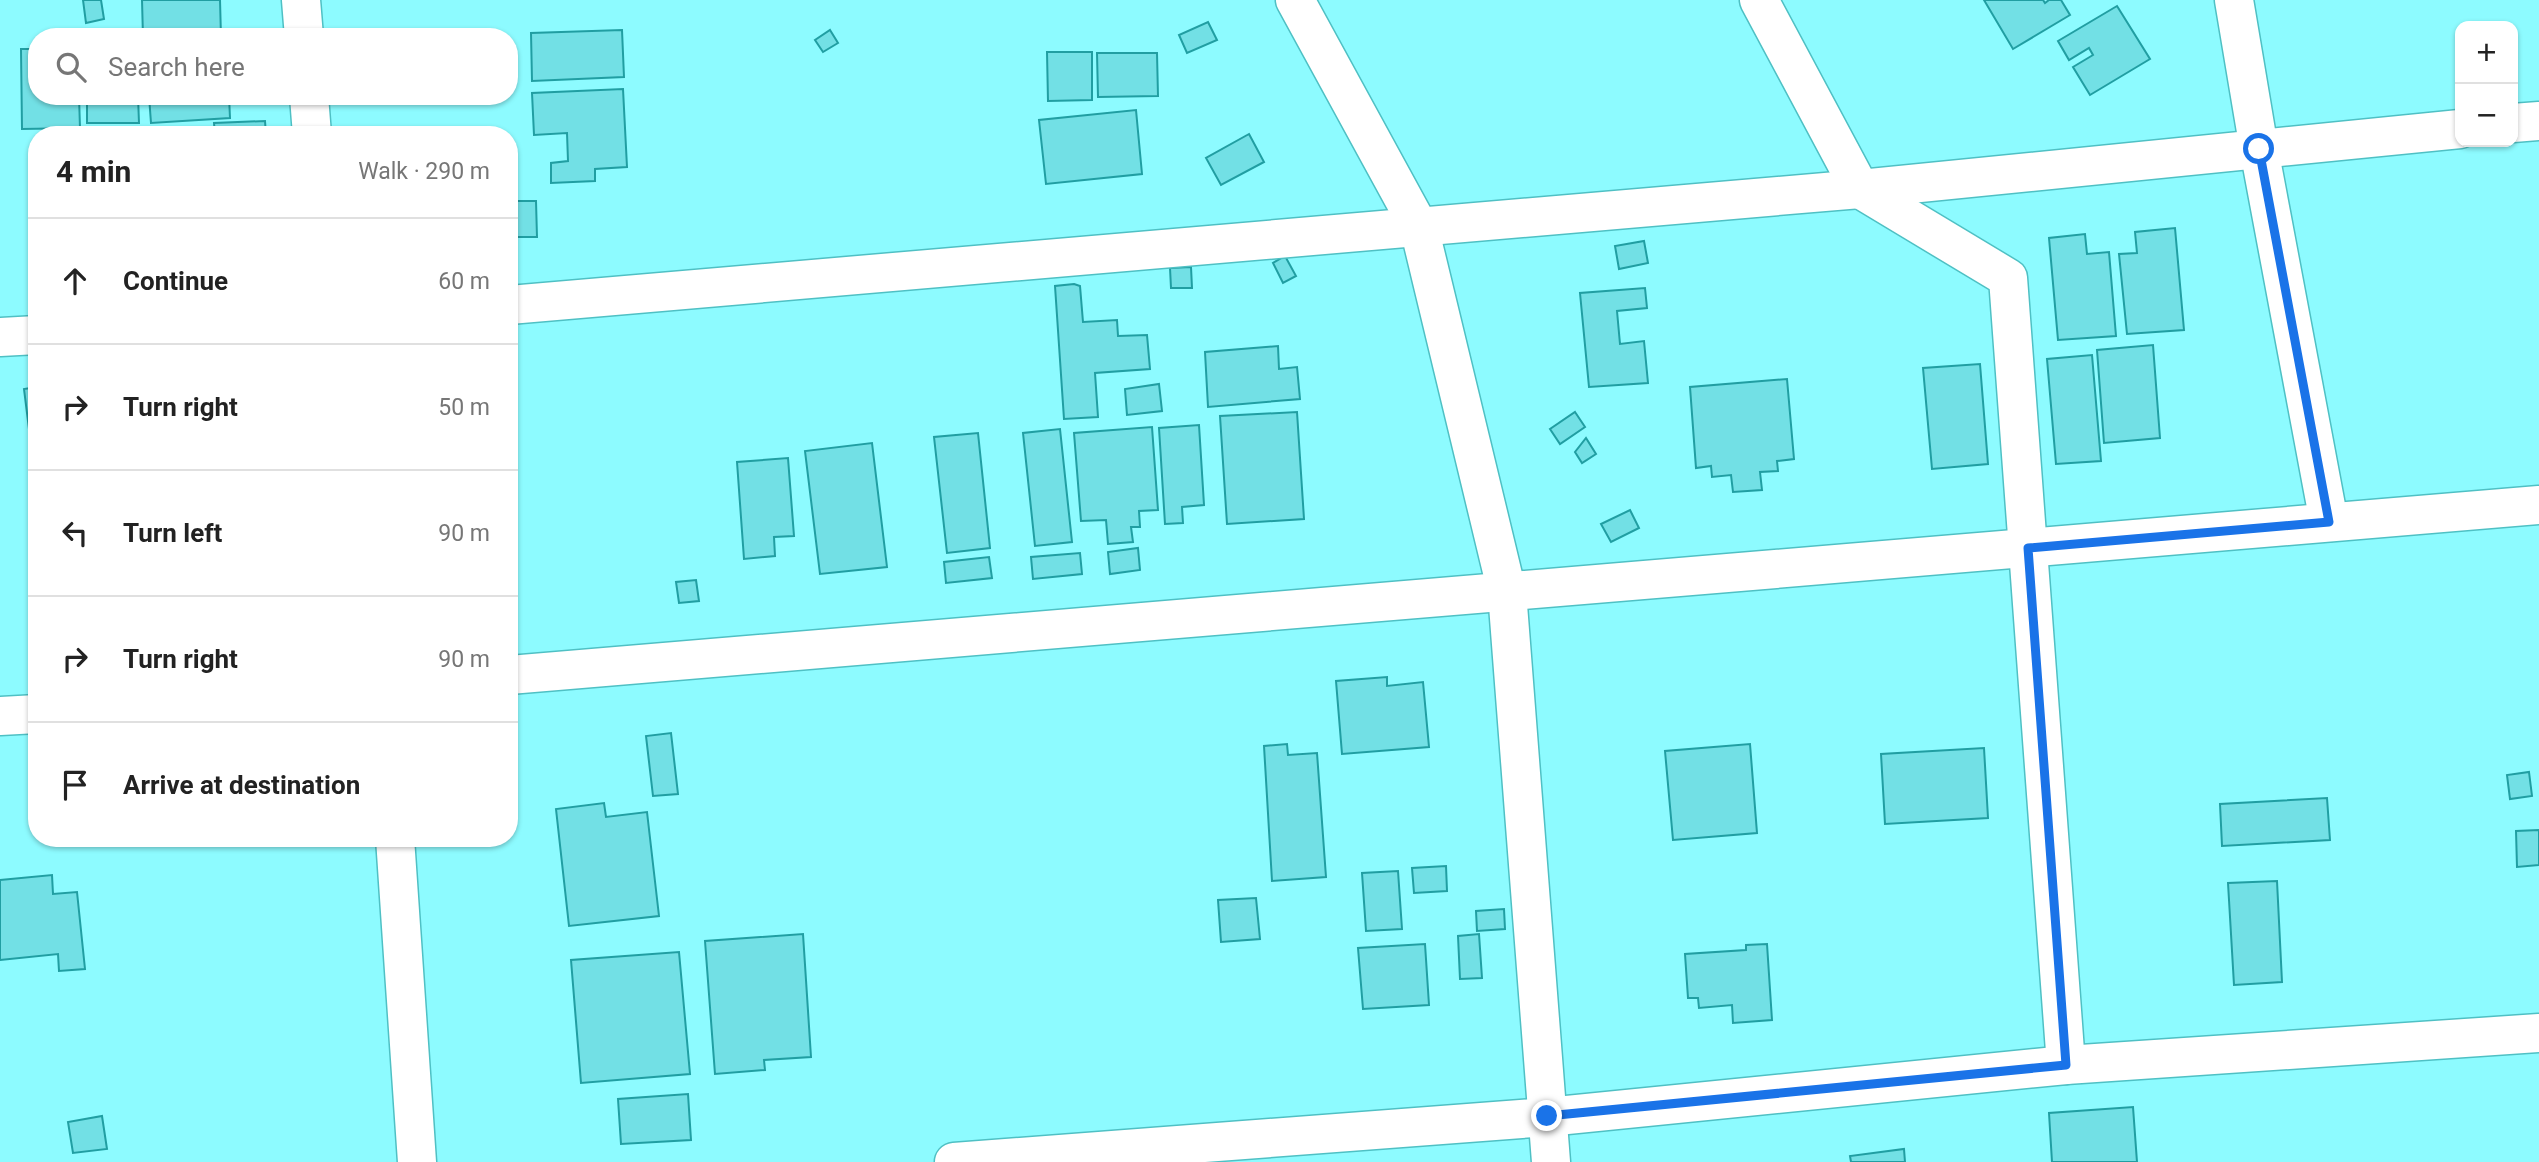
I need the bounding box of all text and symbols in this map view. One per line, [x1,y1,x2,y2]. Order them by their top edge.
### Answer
map controls [2455,21,2518,147]
button: + [2455,21,2518,84]
search box [28,28,518,105]
icon: search [52,48,90,86]
text: Search here [108,52,245,82]
button: − [2455,84,2518,147]
route start [2243,133,2274,164]
text: 4 min [56,154,131,189]
text: Walk · 290 m [358,158,490,185]
icon: ahead [56,262,94,300]
text: Continue [123,266,228,296]
text: 60 m [438,268,490,295]
icon: right [56,388,94,426]
text: Turn right [123,392,238,422]
text: 50 m [438,394,490,421]
icon: left [56,514,94,552]
text: Turn left [123,518,222,548]
text: 90 m [438,520,490,547]
icon: right [56,640,94,678]
text: Turn right [123,644,238,674]
text: 90 m [438,646,490,673]
icon: arrive [56,766,94,804]
text: Arrive at destination [123,770,360,800]
route end [1531,1100,1562,1131]

